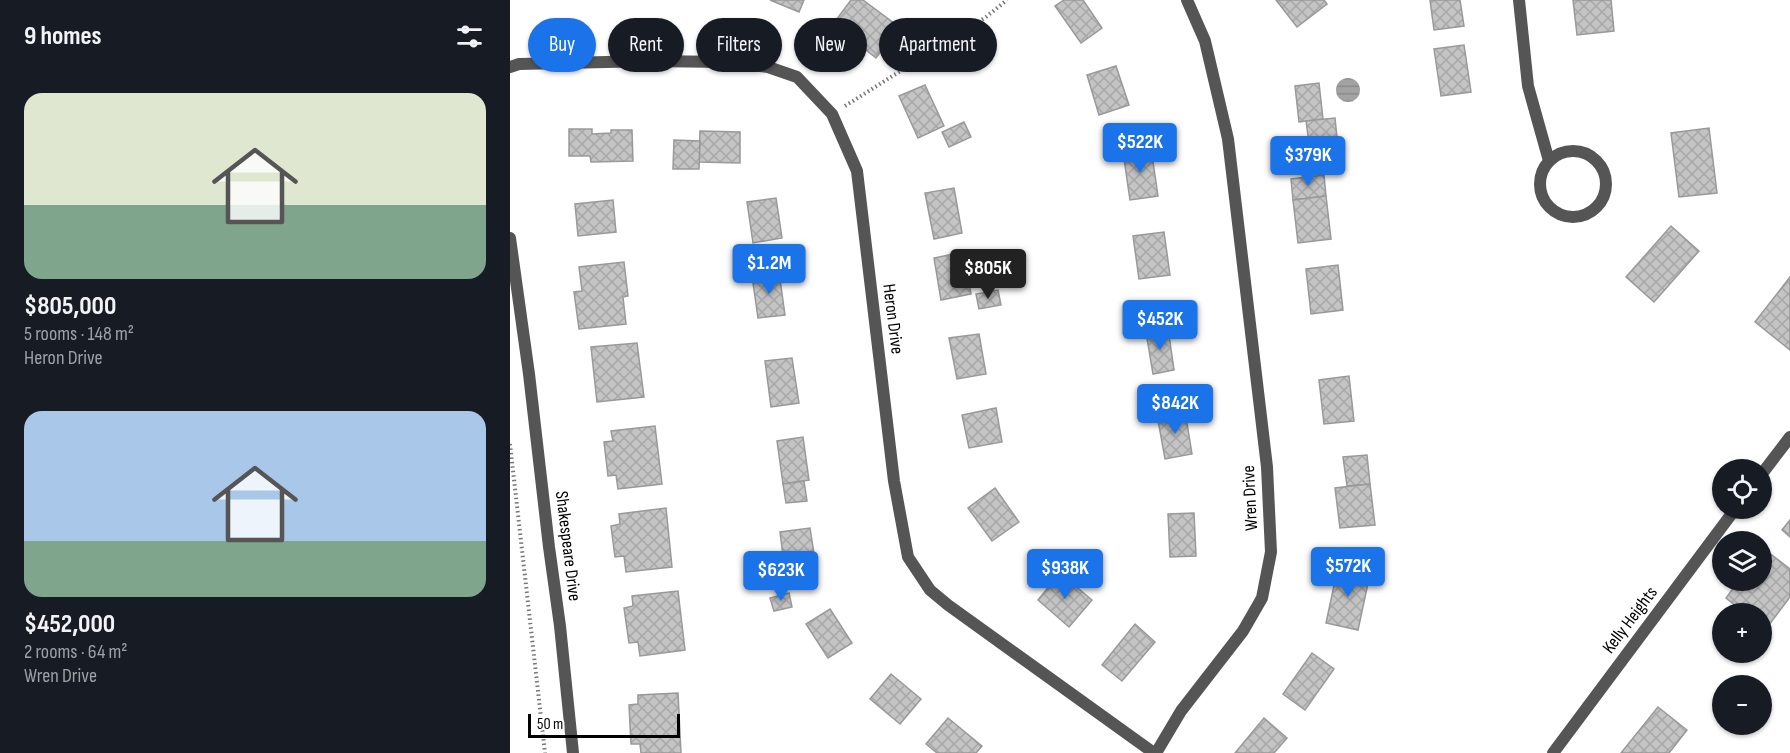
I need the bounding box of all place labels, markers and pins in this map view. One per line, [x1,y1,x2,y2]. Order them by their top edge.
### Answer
pin: $522K [1098,123,1182,174]
pin: $379K [1266,136,1350,187]
pin: $1.2M [727,244,811,295]
pin: $805K [946,249,1030,300]
pin: $452K [1118,300,1202,351]
pin: $842K [1133,384,1217,435]
pin: $572K [1306,547,1390,598]
pin: $938K [1023,549,1107,600]
pin: $623K [739,551,823,602]

